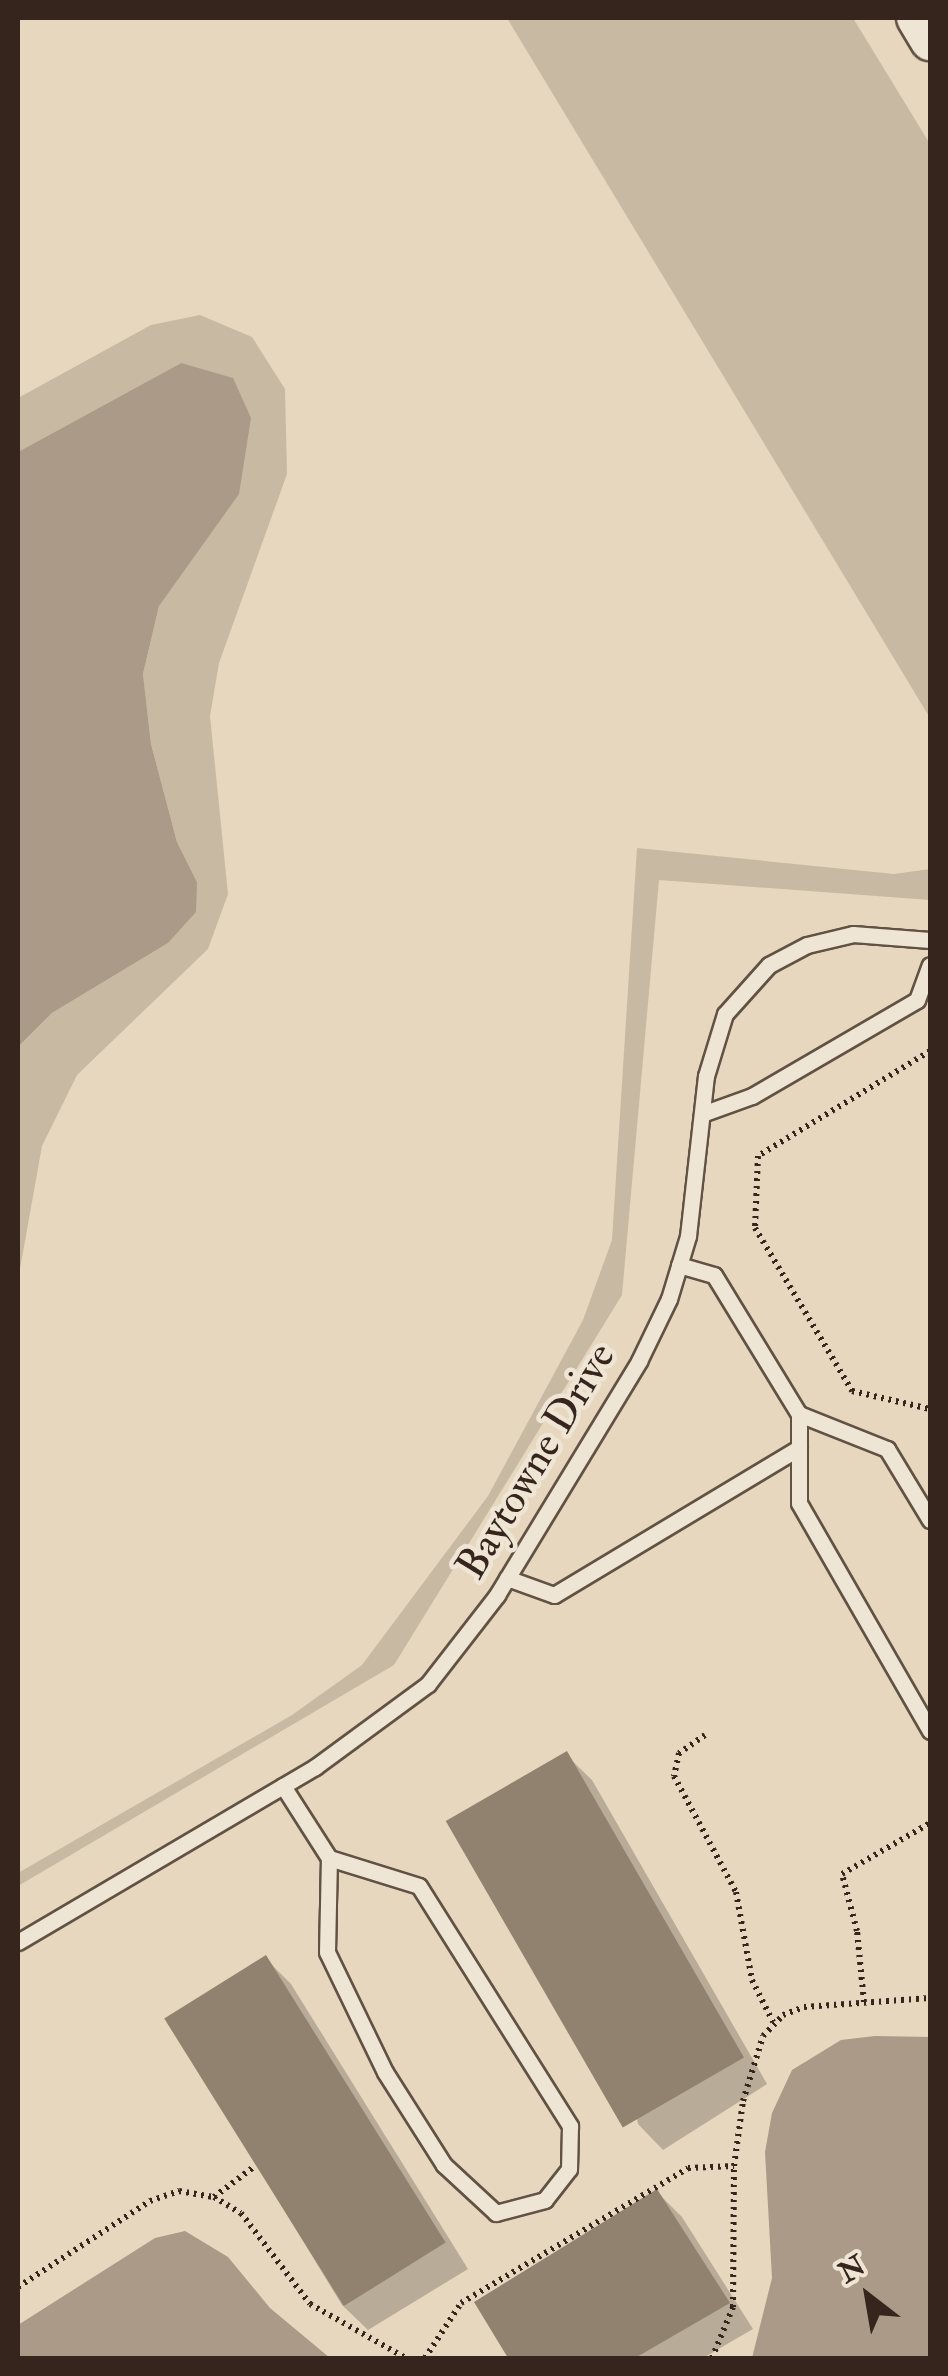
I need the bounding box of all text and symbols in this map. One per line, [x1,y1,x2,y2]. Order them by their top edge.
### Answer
street label: Baytowne Drive [446,1334,626,1588]
north arrow [818,2246,918,2346]
text: N [833,2248,872,2291]

